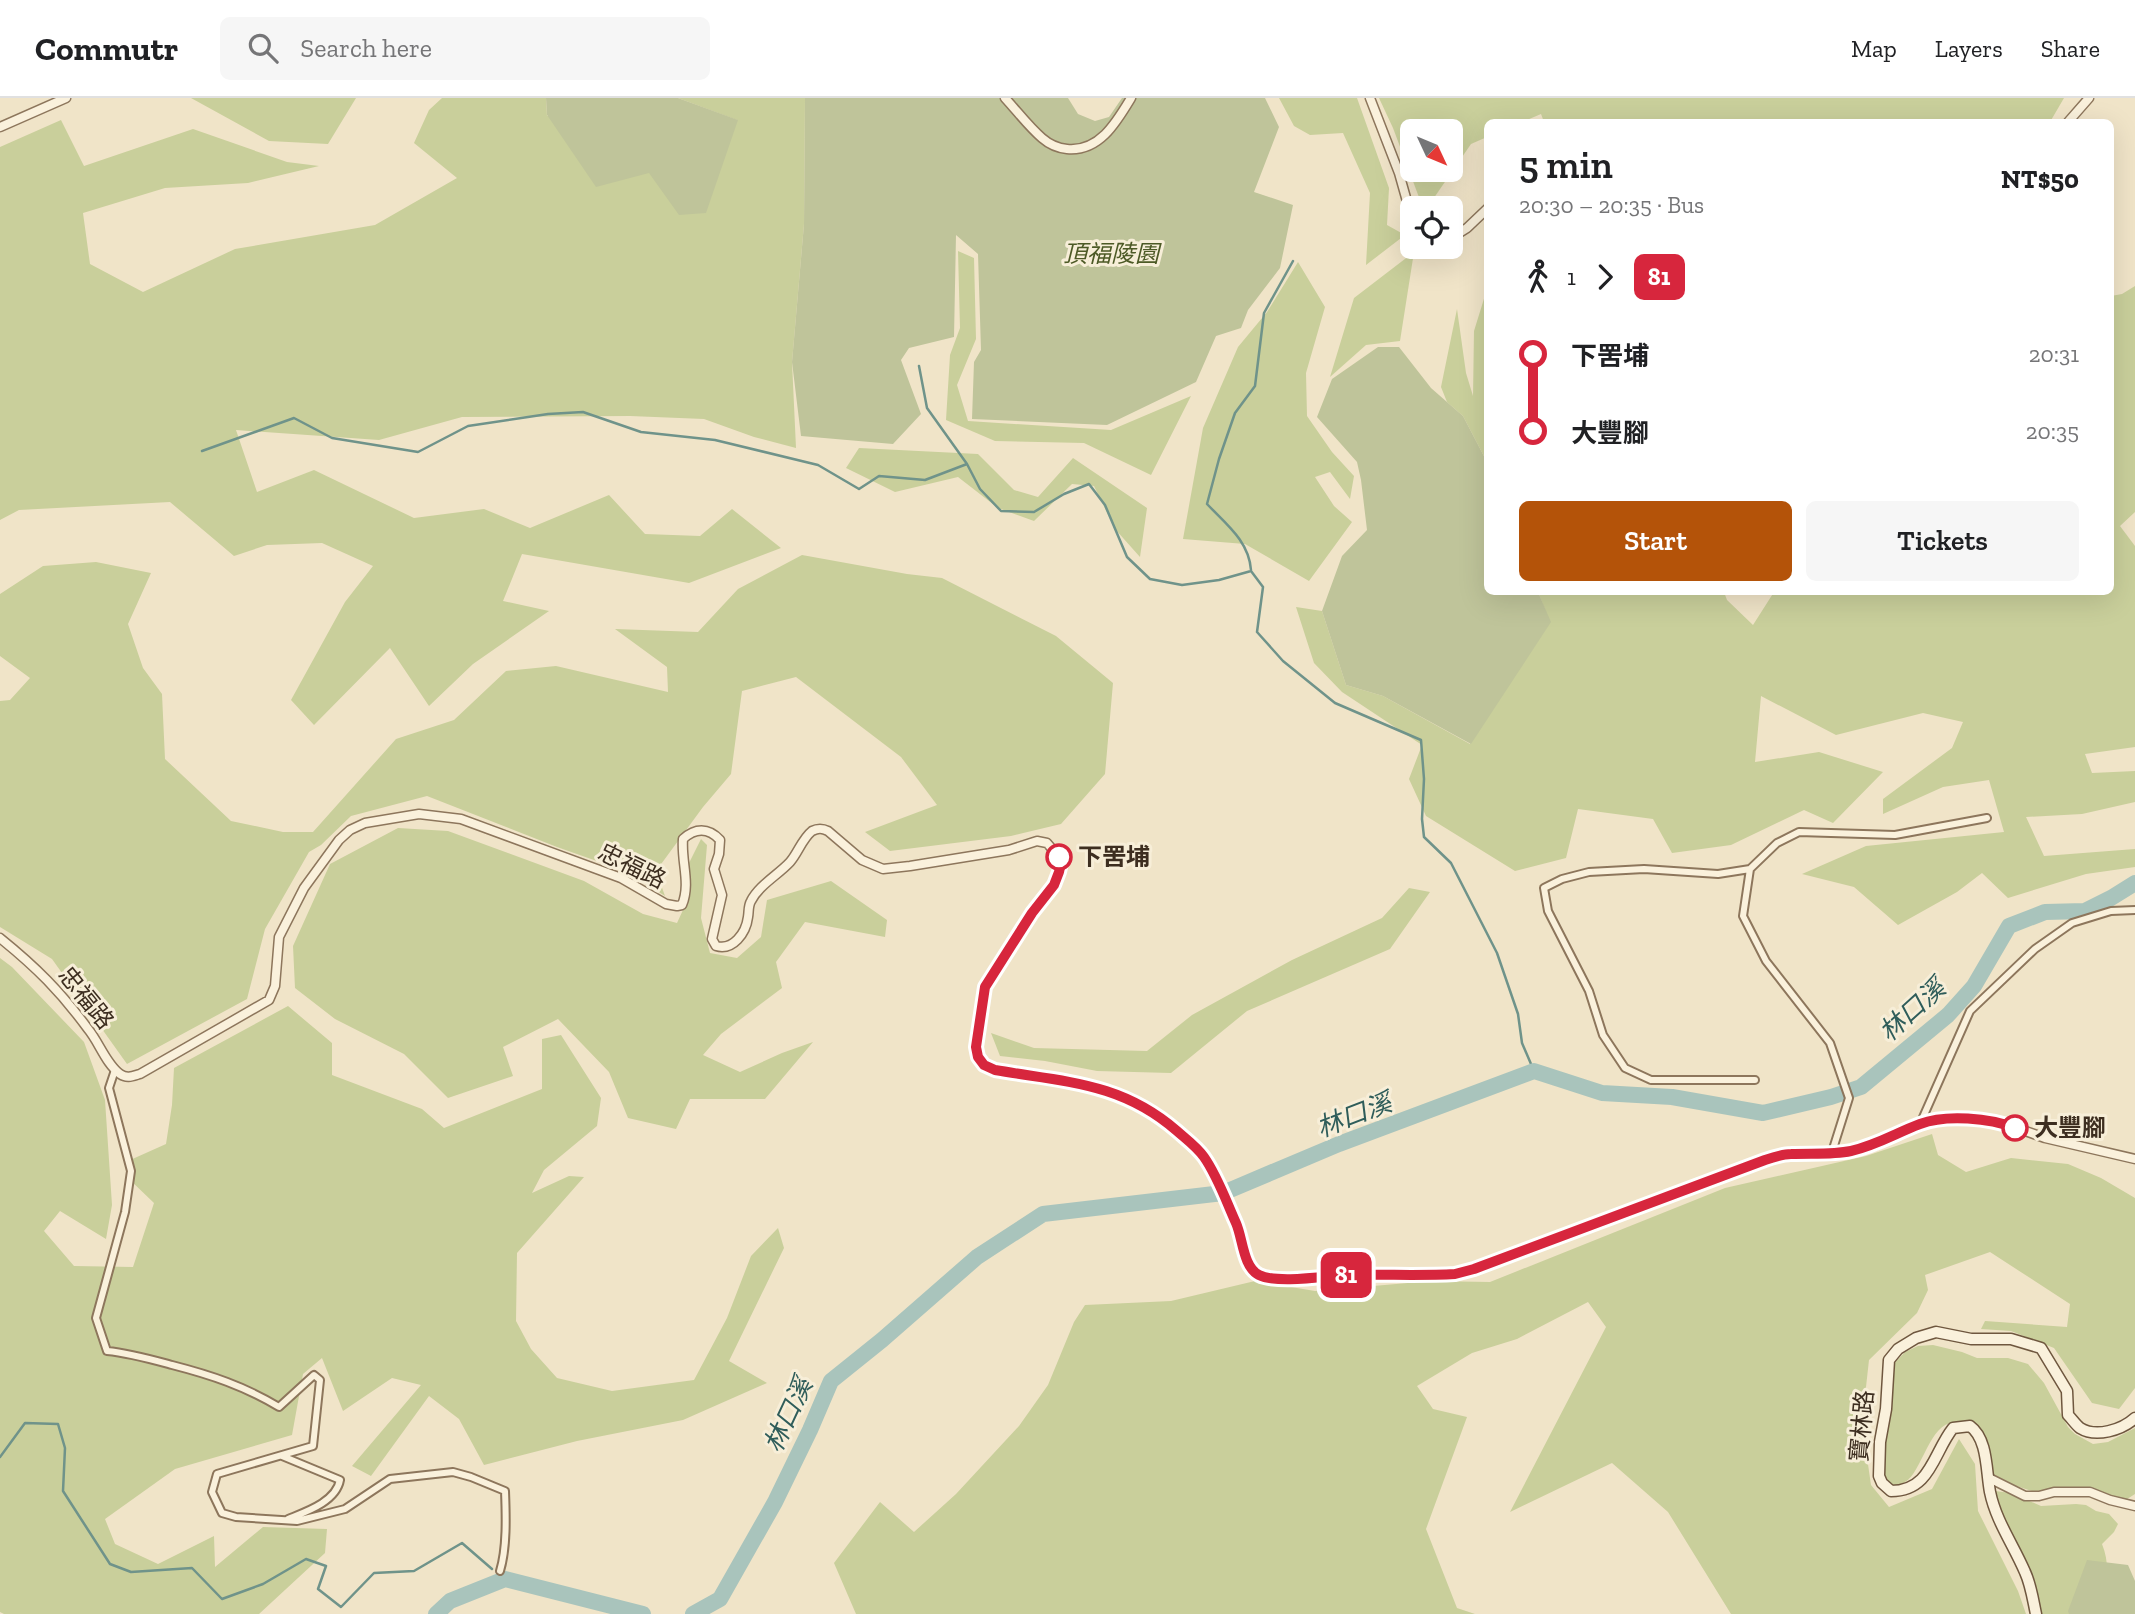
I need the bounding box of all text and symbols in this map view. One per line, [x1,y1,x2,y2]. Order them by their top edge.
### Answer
search box [220,17,710,80]
text: Commutr [35,29,178,68]
icon: search [244,29,282,67]
text: Search here [300,32,432,64]
text: Map [1851,34,1897,63]
text: Layers [1935,34,2003,63]
text: Share [2041,34,2100,63]
north arrow [1400,119,1463,182]
map controls [1400,119,1463,259]
text: 5 min [1519,142,1613,188]
text: NT$50 [2001,163,2079,195]
text: 20:30 – 20:35 · Bus [1519,191,1704,219]
button: locate [1400,196,1463,259]
park label: 頂福陵園 [1063,239,1162,268]
icon: walk [1519,258,1557,296]
icon: forward [1586,258,1624,296]
text: 81 [1648,262,1671,291]
text: 1 [1567,263,1576,291]
text: 下罟埔 [1571,340,1649,372]
text: 20:31 [2029,340,2079,368]
text: 大豐腳 [1571,417,1649,449]
text: 20:35 [2026,417,2079,445]
button: Start [1519,501,1792,581]
button: Tickets [1806,501,2079,581]
street label: 忠福路 [594,837,671,894]
place label: 下罟埔 [1078,842,1150,871]
marker: 下罟埔 [1046,844,1072,870]
street label: 忠福路 [52,961,120,1035]
water label: 林口溪 [1872,969,1955,1048]
water label: 林口溪 [1312,1085,1400,1144]
place label: 大豐腳 [2034,1113,2106,1142]
marker: 大豐腳 [2002,1115,2028,1141]
line badge: 81 [1314,1252,1378,1298]
text: 81 [1335,1260,1357,1289]
water label: 林口溪 [757,1369,821,1457]
street label: 寶林路 [1844,1389,1879,1463]

